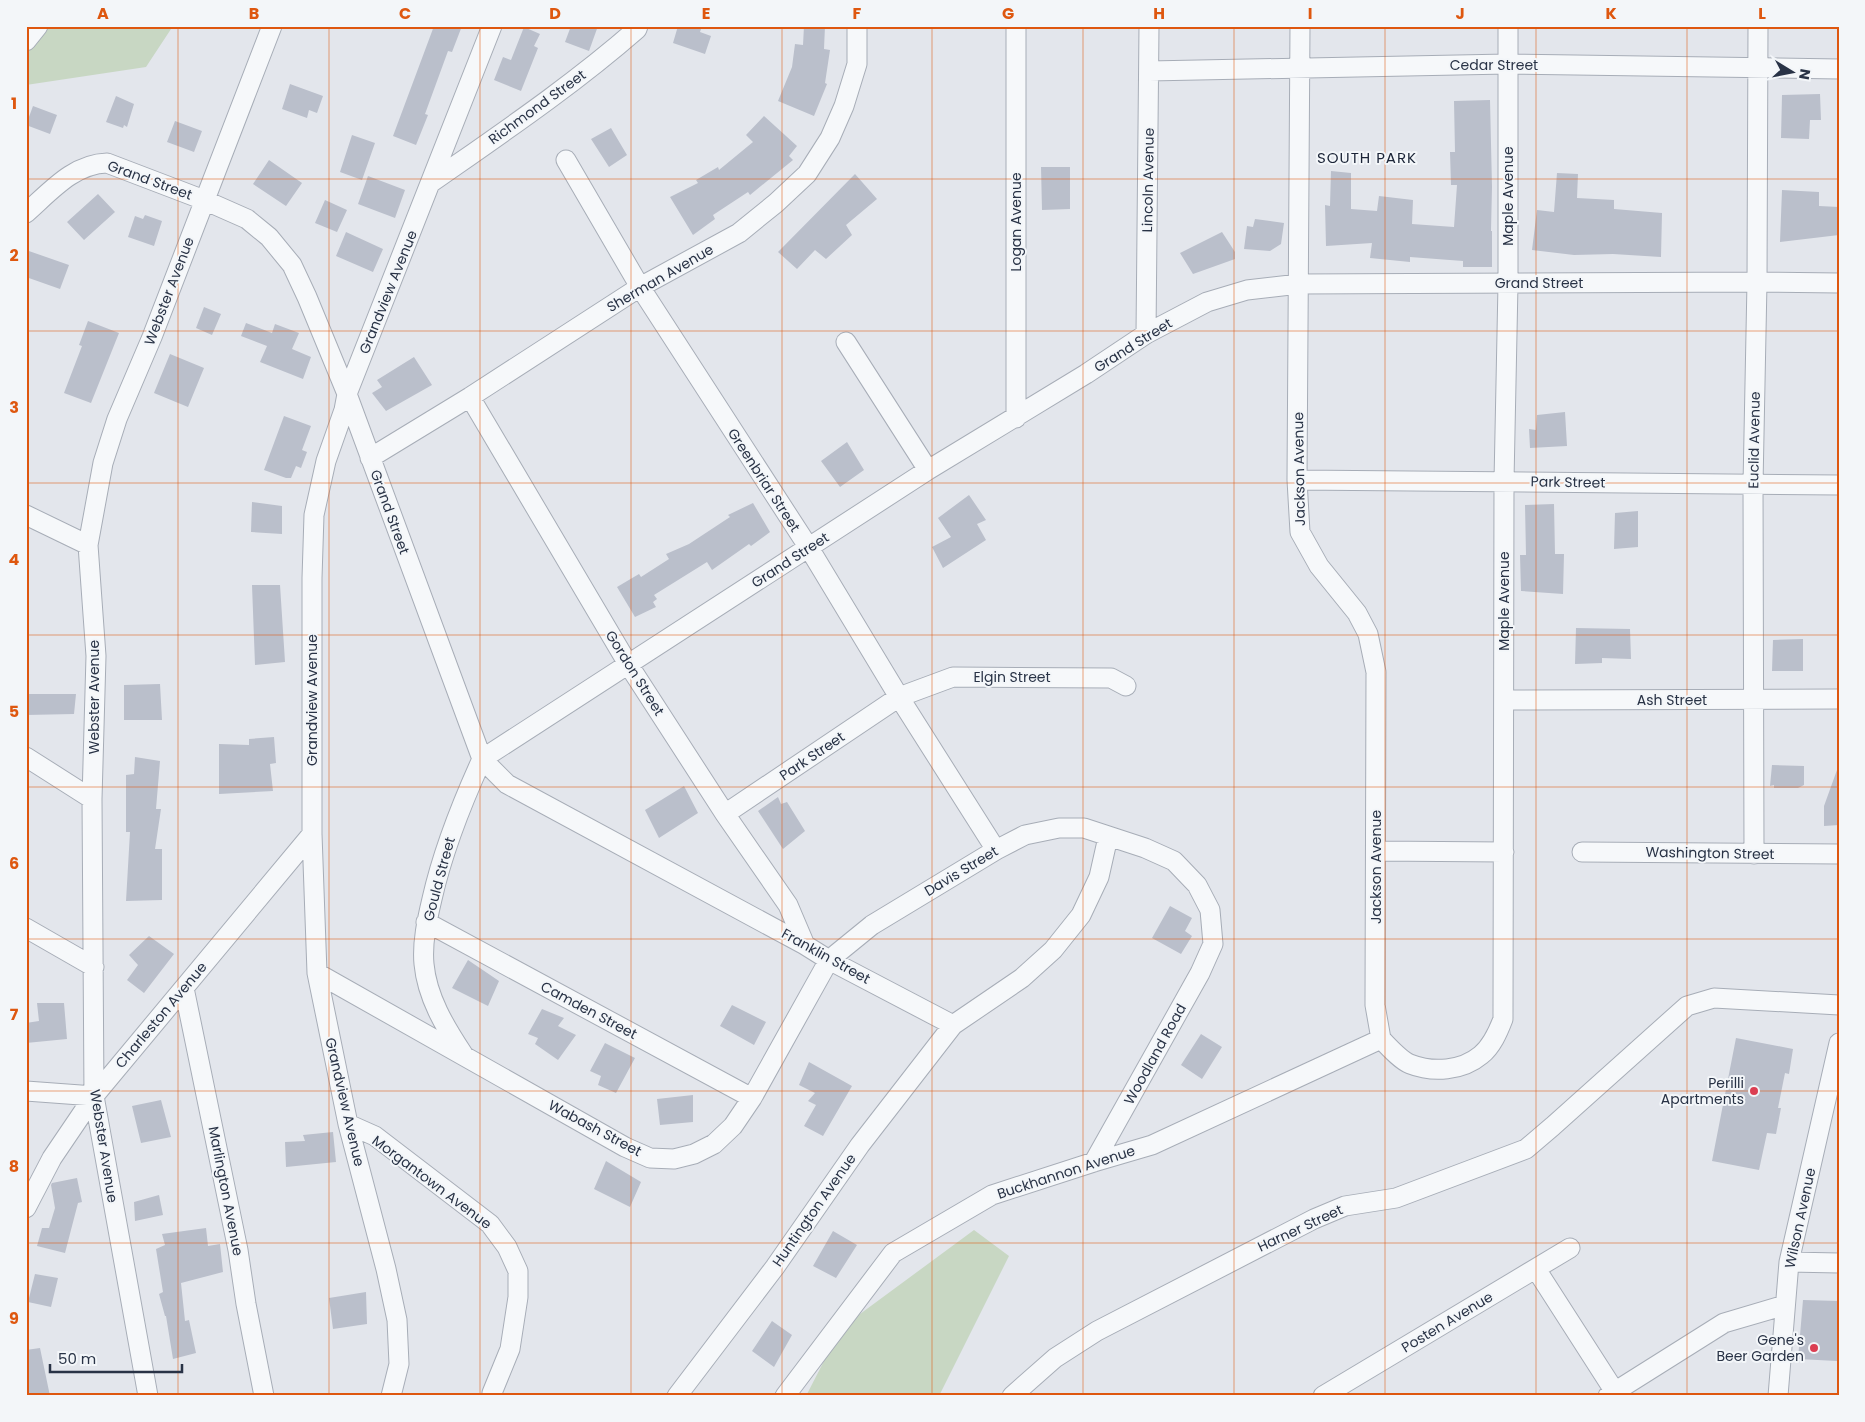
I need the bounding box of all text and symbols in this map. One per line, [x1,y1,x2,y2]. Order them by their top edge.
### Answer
text: A [97,2,109,25]
text: B [249,2,259,25]
text: C [399,2,411,25]
text: D [549,2,561,25]
text: E [702,2,710,25]
text: F [853,2,862,25]
text: G [1002,2,1014,25]
text: H [1153,2,1165,25]
text: I [1308,2,1312,25]
text: J [1455,2,1465,25]
text: K [1605,2,1617,25]
text: L [1758,2,1766,25]
north arrow [1768,48,1818,98]
street label: Cedar Street [1450,55,1538,75]
street label: Richmond Street [484,65,590,149]
text: N [1794,67,1816,81]
text: 1 [11,92,17,115]
street label: Lincoln Avenue [1137,127,1159,232]
street label: Maple Avenue [1498,146,1518,246]
district label: SOUTH PARK [1317,147,1417,168]
street label: Grand Street [105,155,195,205]
street label: Logan Avenue [1006,172,1026,272]
street label: Grandview Avenue [354,227,422,357]
street label: Webster Avenue [139,234,199,348]
street label: Sherman Avenue [603,239,717,317]
text: 2 [9,244,19,267]
street label: Grand Street [1495,273,1583,293]
street label: Grand Street [1090,313,1176,377]
street label: Euclid Avenue [1743,391,1765,489]
text: 3 [9,396,19,419]
street label: Jackson Avenue [1288,411,1310,526]
street label: Greenbriar Street [723,424,805,536]
street label: Grand Street [365,467,415,557]
street label: Park Street [1530,471,1606,493]
street label: Grand Street [747,527,833,593]
text: 4 [9,548,20,571]
street label: Maple Avenue [1494,551,1514,651]
street label: Gordon Street [601,626,669,720]
street label: Grandview Avenue [302,634,322,766]
street label: Webster Avenue [84,639,104,754]
street label: Elgin Street [973,667,1051,687]
street label: Ash Street [1637,690,1707,710]
text: 5 [9,700,19,723]
street label: Park Street [775,727,849,785]
street label: Jackson Avenue [1366,810,1386,924]
street label: Gould Street [418,835,460,923]
street label: Davis Street [920,841,1002,901]
street label: Washington Street [1645,842,1775,864]
text: 6 [9,852,19,875]
street label: Franklin Street [778,923,874,989]
street label: Charleston Avenue [111,957,212,1072]
street label: Camden Street [537,976,641,1044]
street label: Woodland Road [1119,1000,1191,1108]
text: 7 [10,1003,19,1026]
street label: Grandview Avenue [320,1036,370,1169]
place label: Perilli Apartments [1661,1073,1744,1109]
marker: Perilli Apartments [1748,1085,1760,1097]
street label: Webster Avenue [85,1088,123,1204]
street label: Wabash Street [545,1095,645,1161]
street label: Marlington Avenue [204,1125,248,1258]
street label: Morgantown Avenue [368,1130,496,1234]
street label: Buckhannon Avenue [995,1140,1138,1204]
street label: Huntington Avenue [767,1149,861,1271]
text: 8 [9,1155,19,1178]
street label: Wilson Avenue [1780,1166,1820,1270]
street label: Harner Street [1254,1200,1346,1256]
street label: Posten Avenue [1398,1287,1497,1357]
text: 9 [9,1307,19,1330]
place label: Gene's Beer Garden [1716,1330,1804,1366]
scale bar [50,1342,182,1374]
marker: Gene's Beer Garden [1808,1342,1820,1354]
text: 50 m [58,1348,96,1369]

